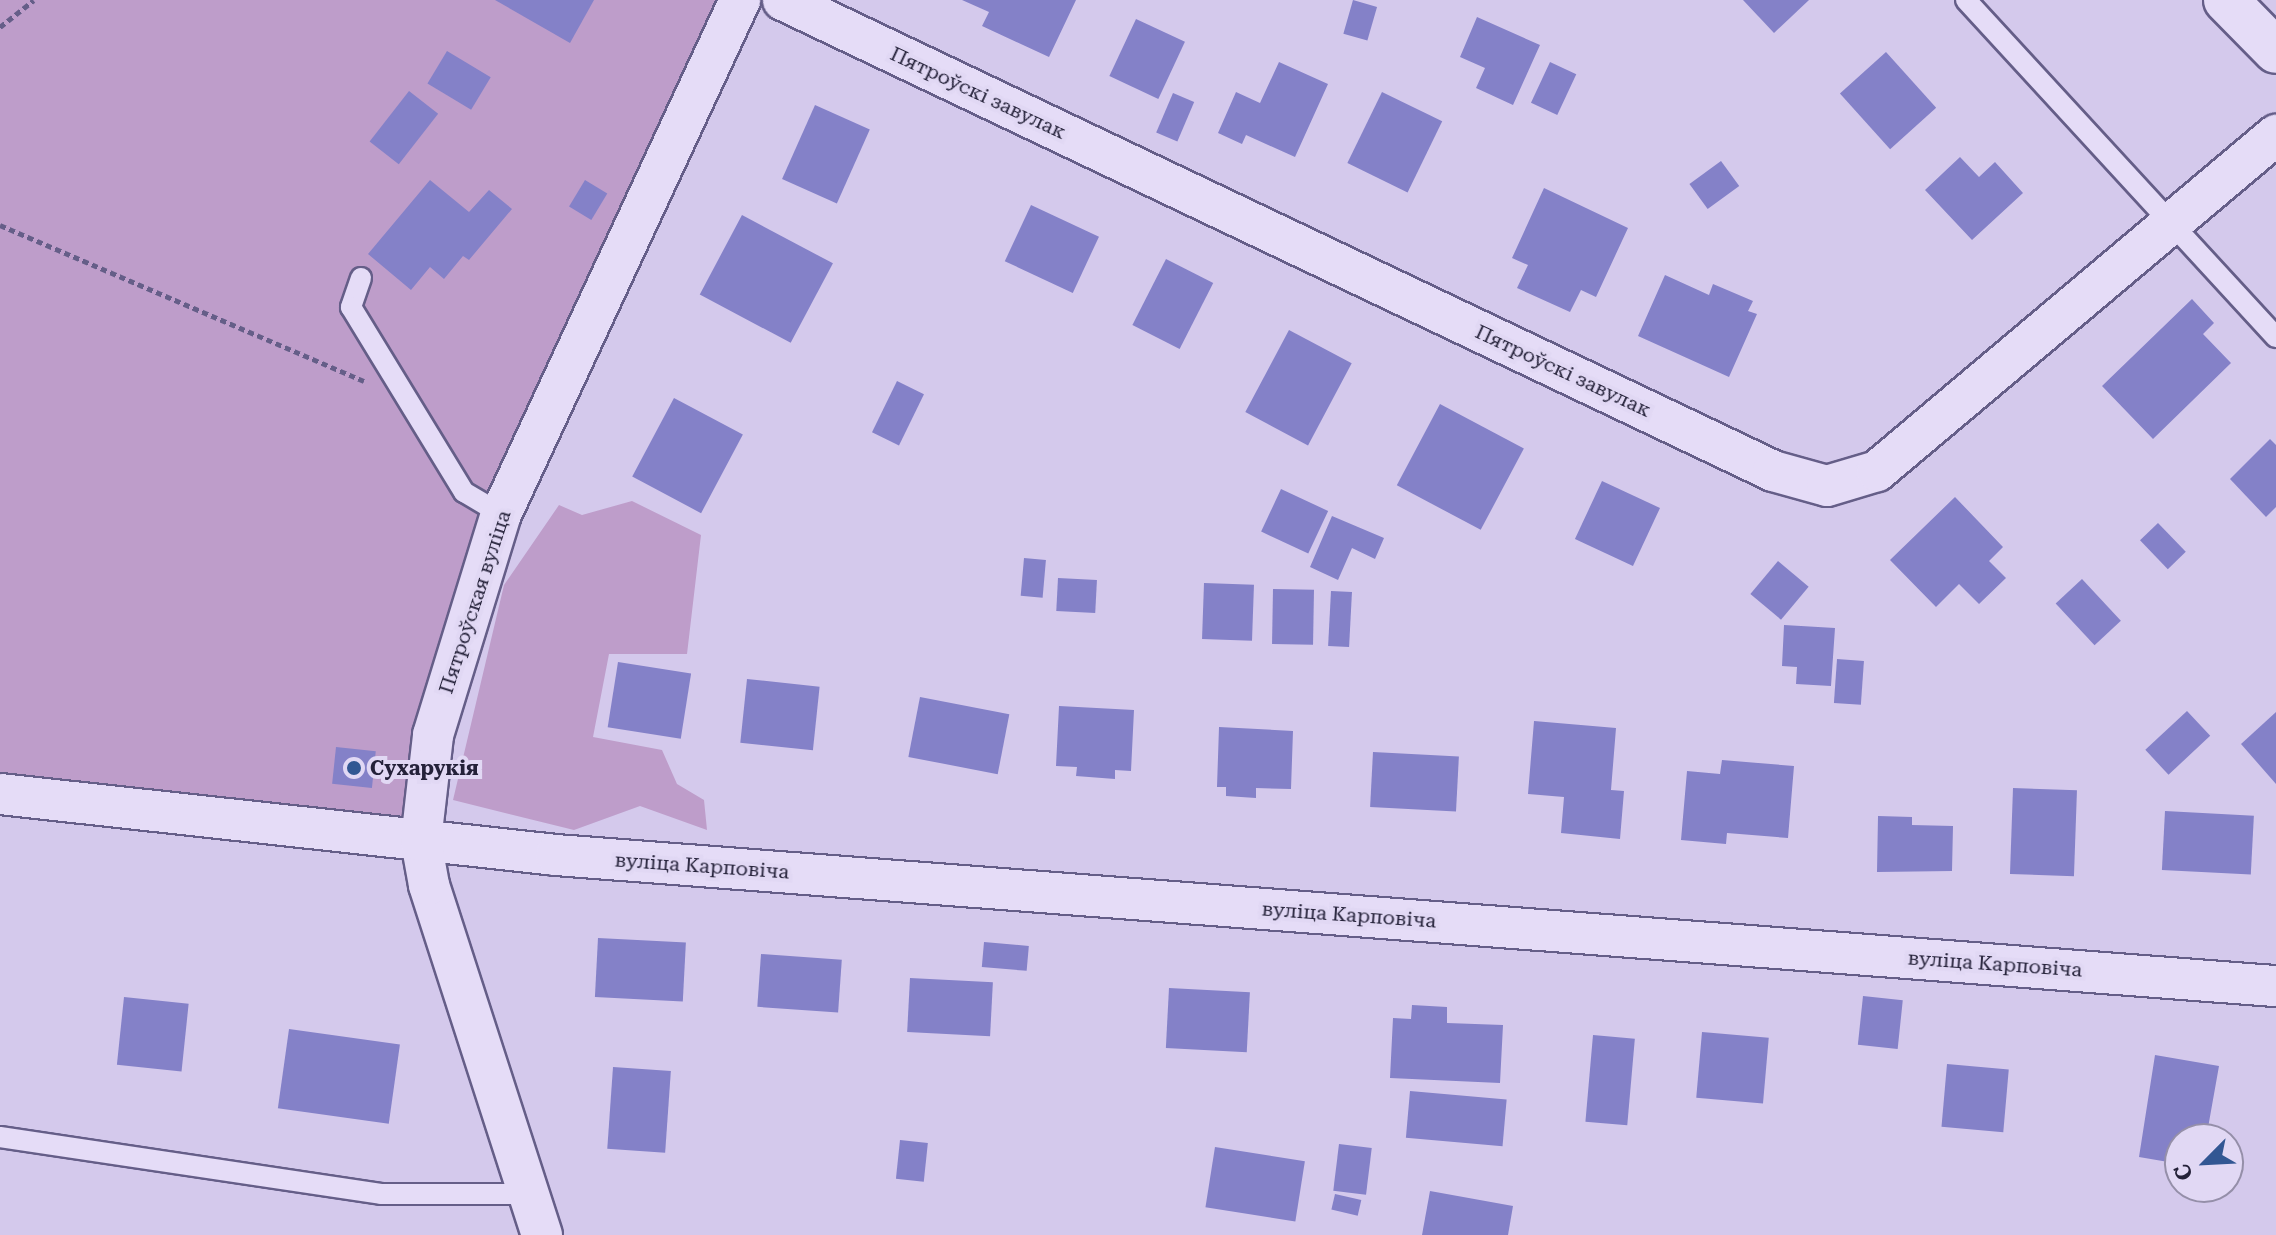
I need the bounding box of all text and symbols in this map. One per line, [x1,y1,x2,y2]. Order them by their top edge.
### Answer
street label: Пятроўскі завулак [886,42,1070,144]
street label: Пятроўскі завулак [1471,320,1655,422]
street label: Пятроўская вуліца [434,507,516,697]
place label: Сухарукія [370,756,479,780]
marker: Сухарукія [345,759,363,777]
street label: вуліца Карповіча [614,848,790,884]
street label: вуліца Карповіча [1261,897,1437,933]
street label: вуліца Карповіча [1907,946,2083,982]
north arrow [2164,1123,2244,1203]
text: С [2169,1160,2198,1184]

